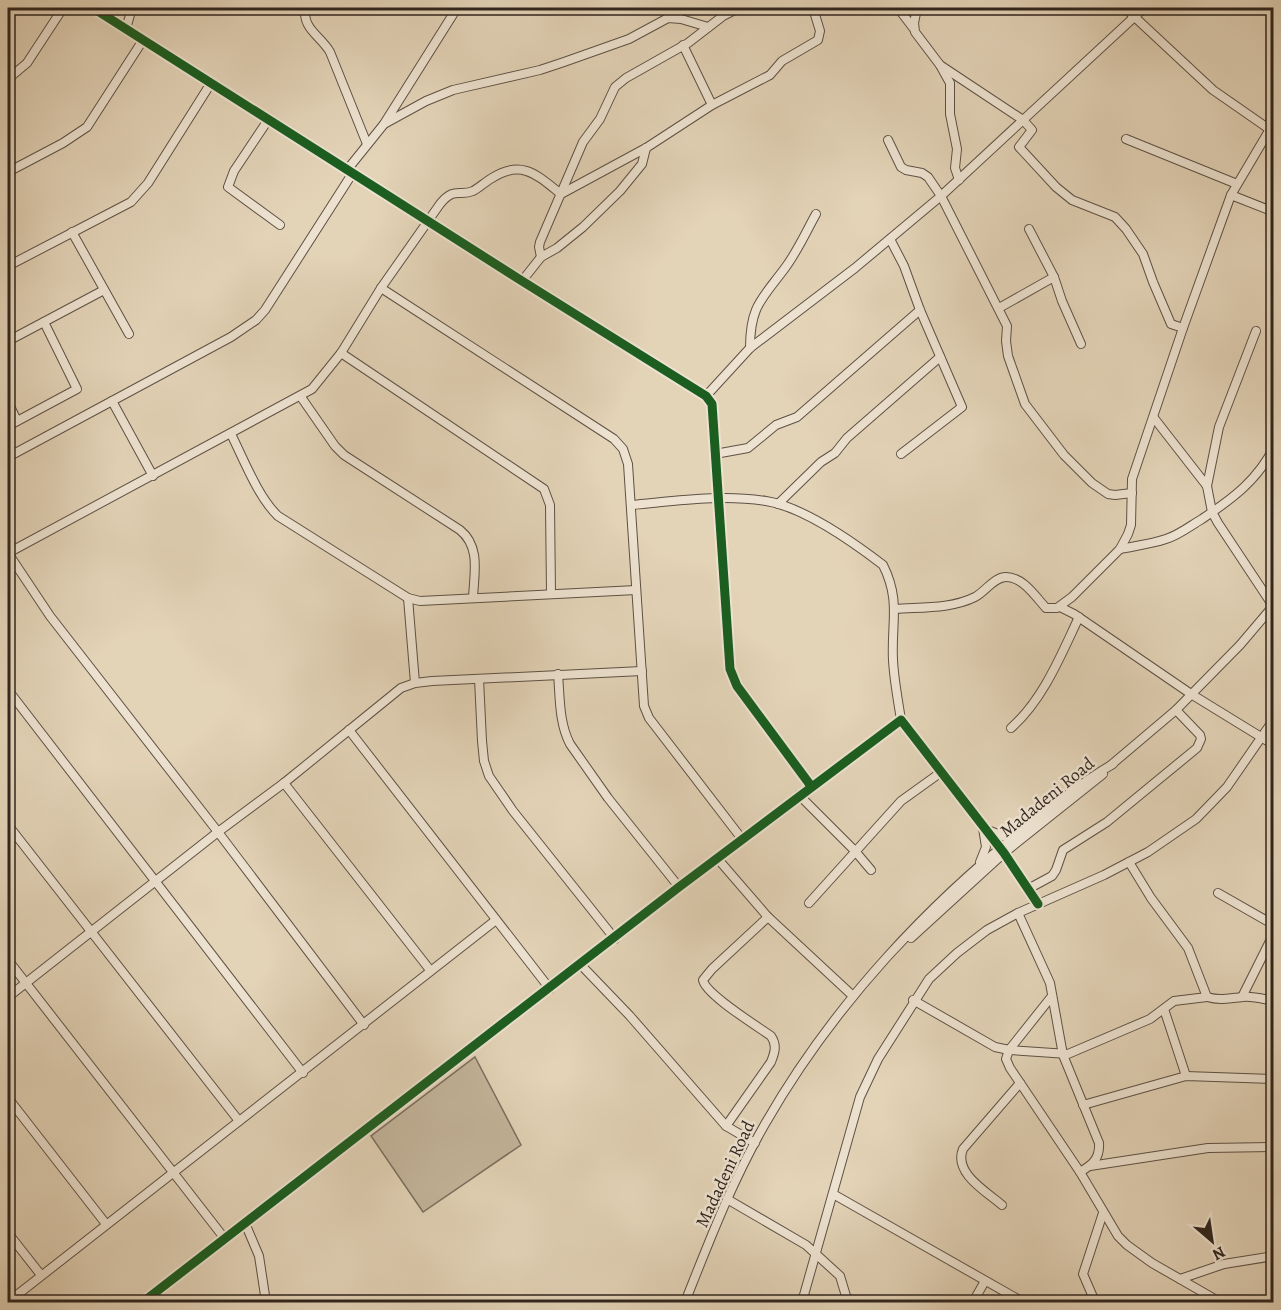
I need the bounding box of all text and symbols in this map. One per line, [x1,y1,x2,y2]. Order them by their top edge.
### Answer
street label: Madadeni Road [995,751,1100,843]
street label: Madadeni Road [690,1116,760,1231]
north arrow [1182,1211,1242,1271]
text: N [1208,1241,1229,1266]

